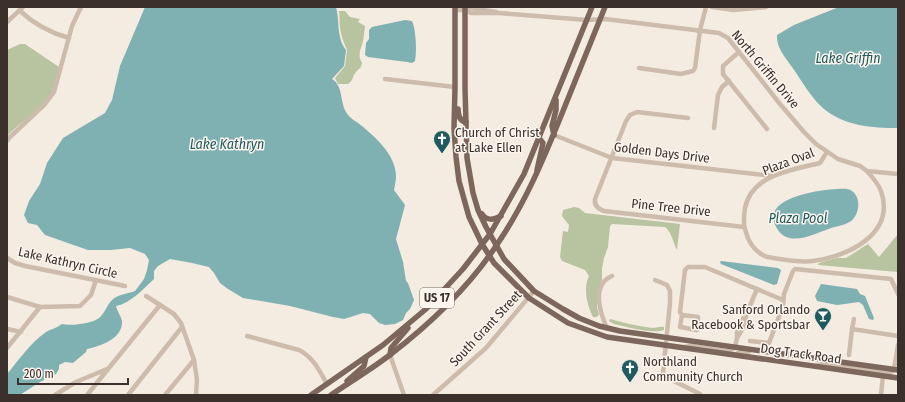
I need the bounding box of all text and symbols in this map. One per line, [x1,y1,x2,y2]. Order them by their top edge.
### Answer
street label: North Griffin Drive [729,27,803,111]
water label: Lake Griffin [815,50,881,67]
place label: Church of Christ at Lake Ellen [455,125,540,155]
church icon: Church of Christ at Lake Ellen [432,129,452,154]
water label: Lake Kathryn [190,136,264,153]
street label: Golden Days Drive [613,139,711,166]
street label: Plaza Oval [760,145,817,178]
street label: Pine Tree Drive [631,196,711,219]
water label: Plaza Pool [769,210,828,227]
street label: Lake Kathryn Circle [17,244,119,281]
street label: South Grant Street [446,287,525,369]
road number: US 17 [420,288,454,308]
place label: Sanford Orlando Racebook & Sportsbar [691,302,810,332]
bar icon: Sanford Orlando Racebook & Sportsbar [813,306,833,331]
street label: Dog Track Road [760,340,842,367]
place label: Northland Community Church [643,354,743,384]
church icon: Northland Community Church [620,358,640,383]
scale bar [18,360,128,386]
text: 200 m [24,367,54,381]

